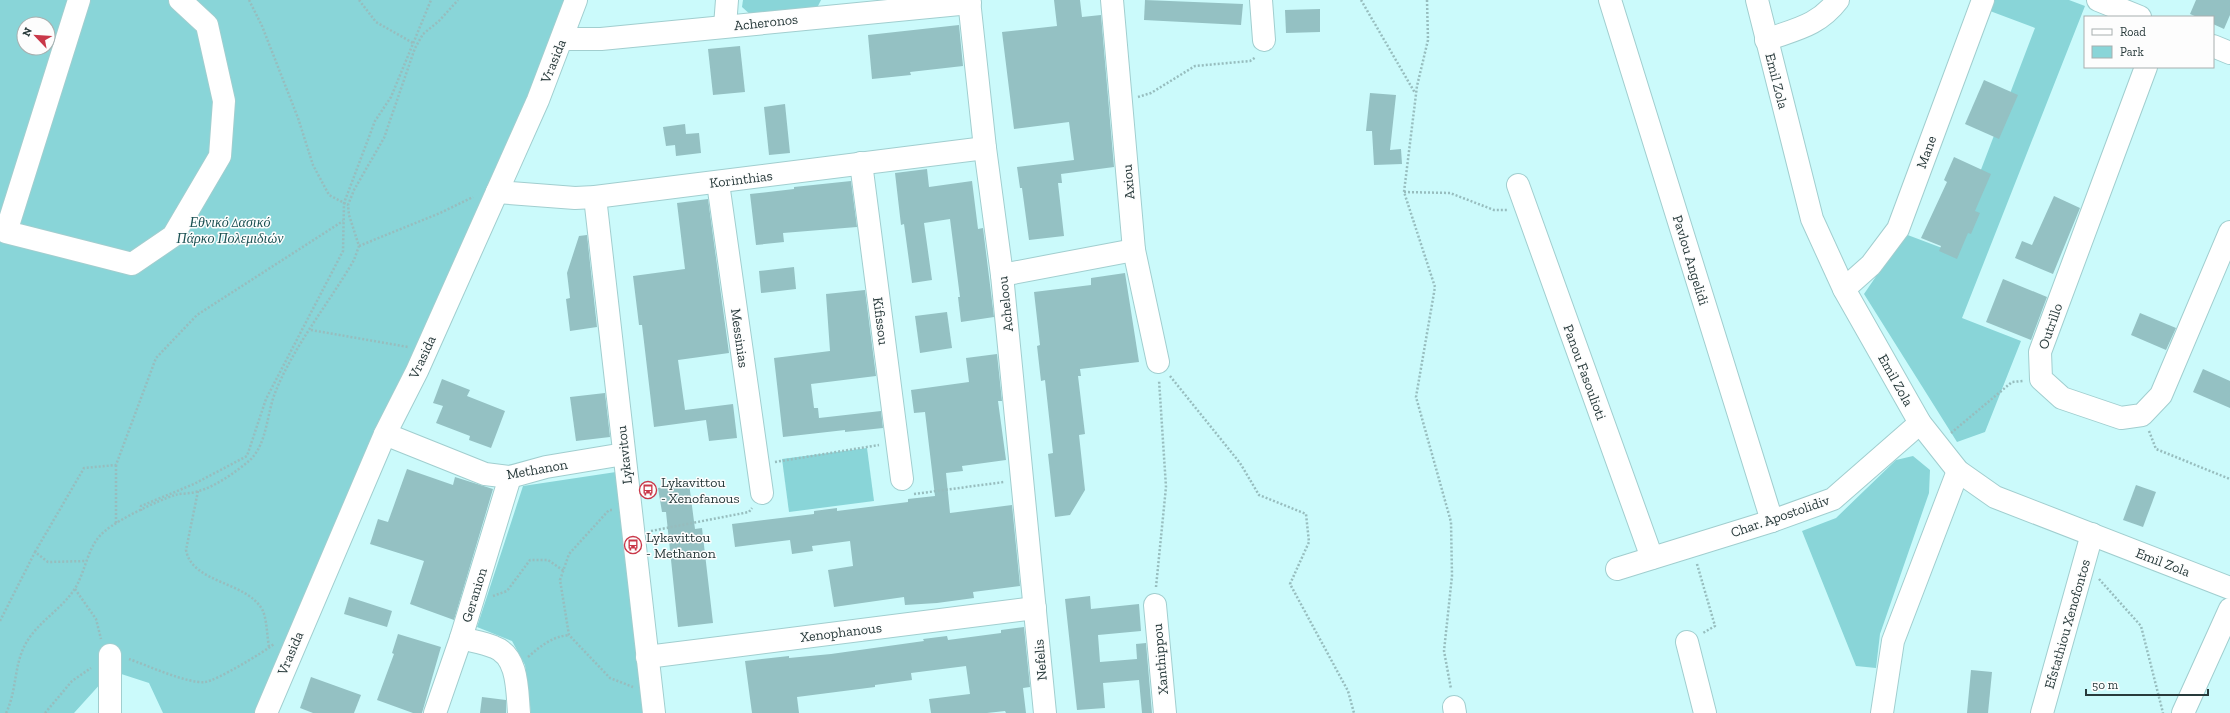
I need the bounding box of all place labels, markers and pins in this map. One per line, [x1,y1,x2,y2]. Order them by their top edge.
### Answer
place label: Lykavittou - Xenofanous [661,474,740,507]
bus stop icon: Lykavittou - Xenofanous [638,480,658,500]
place label: Lykavittou - Methanon [646,529,716,562]
bus stop icon: Lykavittou - Methanon [623,535,643,555]

